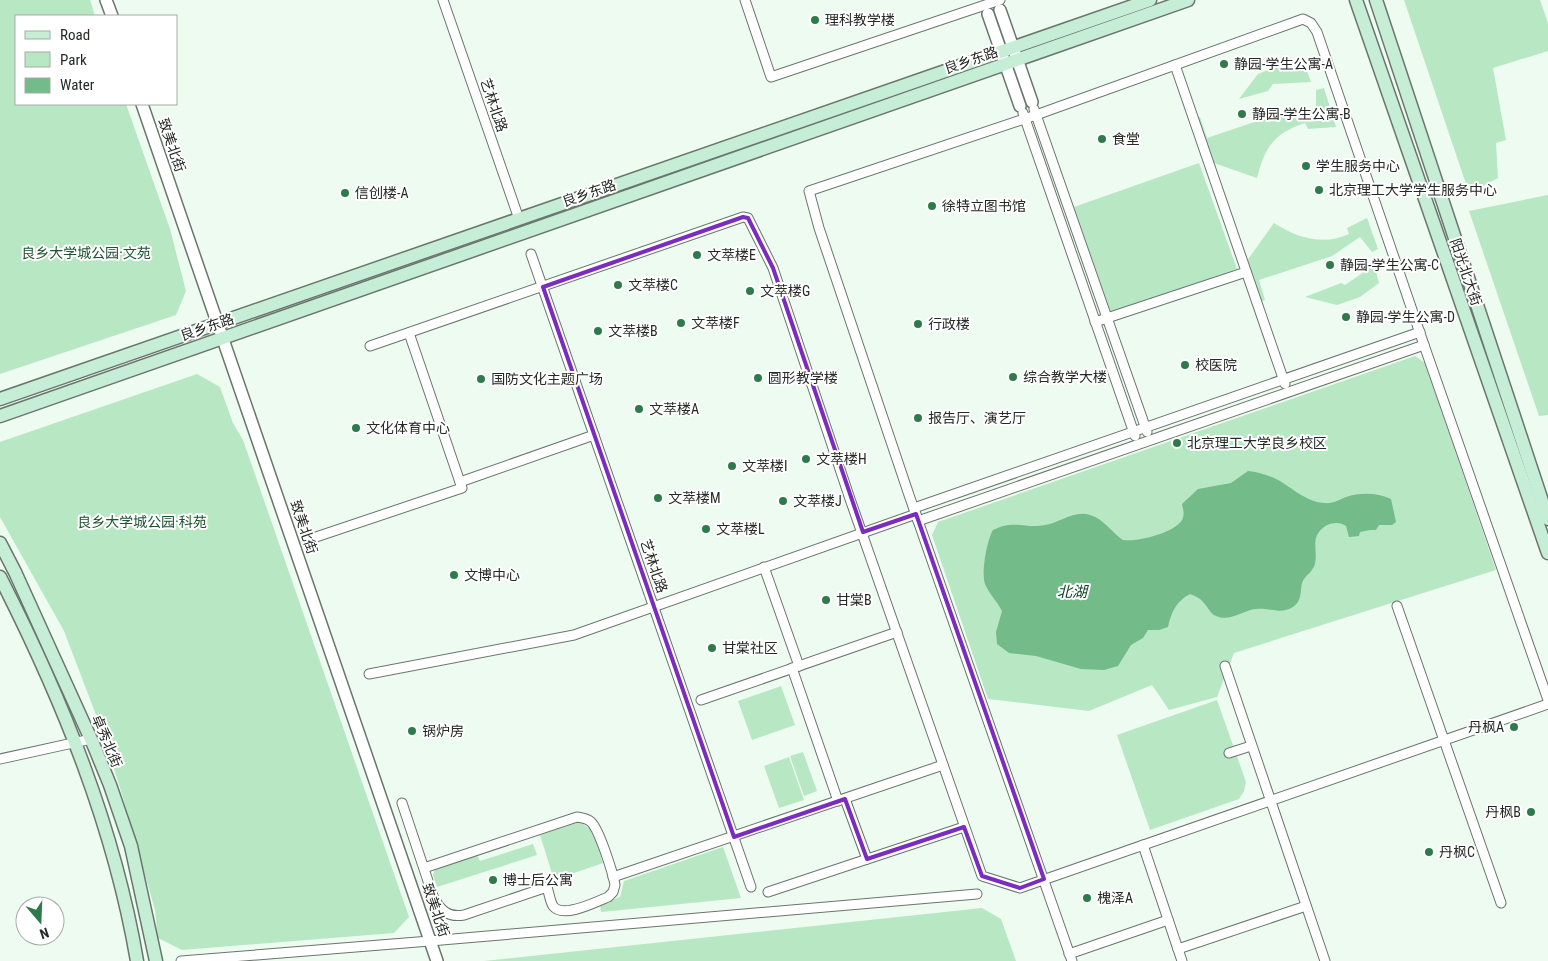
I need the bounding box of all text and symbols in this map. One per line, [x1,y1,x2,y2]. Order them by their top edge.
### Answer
place label: 理科教学楼 [825,12,895,28]
marker: 理科教学楼 [809,14,821,26]
legend [15,15,178,105]
text: Road [60,26,90,44]
street label: 良乡东路 [942,43,1000,77]
text: Park [60,51,87,69]
place label: 静园-学生公寓-A [1234,56,1333,72]
marker: 静园-学生公寓-A [1218,58,1230,70]
text: Water [60,76,95,94]
street label: 艺林北路 [477,76,511,134]
place label: 静园-学生公寓-B [1252,106,1351,122]
marker: 静园-学生公寓-B [1236,108,1248,120]
street label: 致美北街 [155,116,189,174]
place label: 食堂 [1112,131,1140,147]
marker: 食堂 [1096,133,1108,145]
place label: 学生服务中心 [1316,158,1400,174]
marker: 学生服务中心 [1300,160,1312,172]
street label: 良乡东路 [560,176,618,210]
place label: 北京理工大学学生服务中心 [1329,182,1497,198]
marker: 北京理工大学学生服务中心 [1313,184,1325,196]
place label: 信创楼-A [355,185,409,201]
marker: 信创楼-A [339,187,351,199]
place label: 徐特立图书馆 [942,198,1026,214]
marker: 徐特立图书馆 [926,200,938,212]
street label: 阳光北大街 [1447,236,1485,308]
park label: 良乡大学城公园·文苑 [21,245,151,261]
place label: 文萃楼E [707,247,756,263]
marker: 文萃楼E [691,249,703,261]
place label: 静园-学生公寓-C [1340,257,1439,273]
marker: 静园-学生公寓-C [1324,259,1336,271]
place label: 文萃楼C [628,277,678,293]
marker: 文萃楼C [612,279,624,291]
place label: 文萃楼G [760,283,810,299]
marker: 文萃楼G [744,285,756,297]
place label: 静园-学生公寓-D [1356,309,1455,325]
street label: 良乡东路 [178,310,236,344]
marker: 静园-学生公寓-D [1340,311,1352,323]
place label: 文萃楼F [691,315,740,331]
place label: 行政楼 [928,316,970,332]
marker: 文萃楼F [675,317,687,329]
marker: 行政楼 [912,318,924,330]
place label: 文萃楼B [608,323,658,339]
marker: 文萃楼B [592,325,604,337]
place label: 校医院 [1195,357,1237,373]
marker: 校医院 [1179,359,1191,371]
place label: 综合教学大楼 [1023,369,1107,385]
place label: 圆形教学楼 [768,370,838,386]
place label: 国防文化主题广场 [491,371,603,387]
marker: 综合教学大楼 [1007,371,1019,383]
marker: 圆形教学楼 [752,372,764,384]
marker: 国防文化主题广场 [475,373,487,385]
place label: 文萃楼A [649,401,699,417]
marker: 文萃楼A [633,403,645,415]
place label: 报告厅、演艺厅 [928,410,1026,426]
marker: 报告厅、演艺厅 [912,412,924,424]
place label: 文化体育中心 [366,420,450,436]
marker: 文化体育中心 [350,422,362,434]
place label: 北京理工大学良乡校区 [1187,435,1327,451]
marker: 北京理工大学良乡校区 [1171,437,1183,449]
place label: 文萃楼H [816,451,867,467]
marker: 文萃楼H [800,453,812,465]
place label: 文萃楼I [742,458,788,474]
marker: 文萃楼I [726,460,738,472]
place label: 文萃楼M [668,490,721,506]
marker: 文萃楼M [652,492,664,504]
place label: 文萃楼J [793,493,842,509]
marker: 文萃楼J [777,495,789,507]
street label: 致美北街 [287,498,321,556]
park label: 良乡大学城公园·科苑 [77,514,207,530]
place label: 文萃楼L [716,521,765,537]
marker: 文萃楼L [700,523,712,535]
street label: 艺林北路 [637,537,671,595]
place label: 文博中心 [464,567,520,583]
marker: 文博中心 [448,569,460,581]
water label: 北湖 [1057,583,1089,601]
place label: 甘棠B [836,592,872,608]
marker: 甘棠B [820,594,832,606]
place label: 甘棠社区 [722,640,778,656]
marker: 甘棠社区 [706,642,718,654]
street label: 卓秀北街 [89,712,125,770]
place label: 丹枫A [1468,719,1504,735]
marker: 丹枫A [1508,721,1520,733]
place label: 锅炉房 [422,723,464,739]
marker: 锅炉房 [406,725,418,737]
place label: 丹枫B [1485,804,1521,820]
marker: 丹枫B [1525,806,1537,818]
place label: 丹枫C [1439,844,1475,860]
marker: 丹枫C [1423,846,1435,858]
place label: 博士后公寓 [503,872,573,888]
marker: 博士后公寓 [487,874,499,886]
street label: 致美北街 [419,881,453,939]
place label: 槐泽A [1097,890,1133,906]
marker: 槐泽A [1081,892,1093,904]
north arrow [15,896,65,946]
text: N [38,924,51,942]

